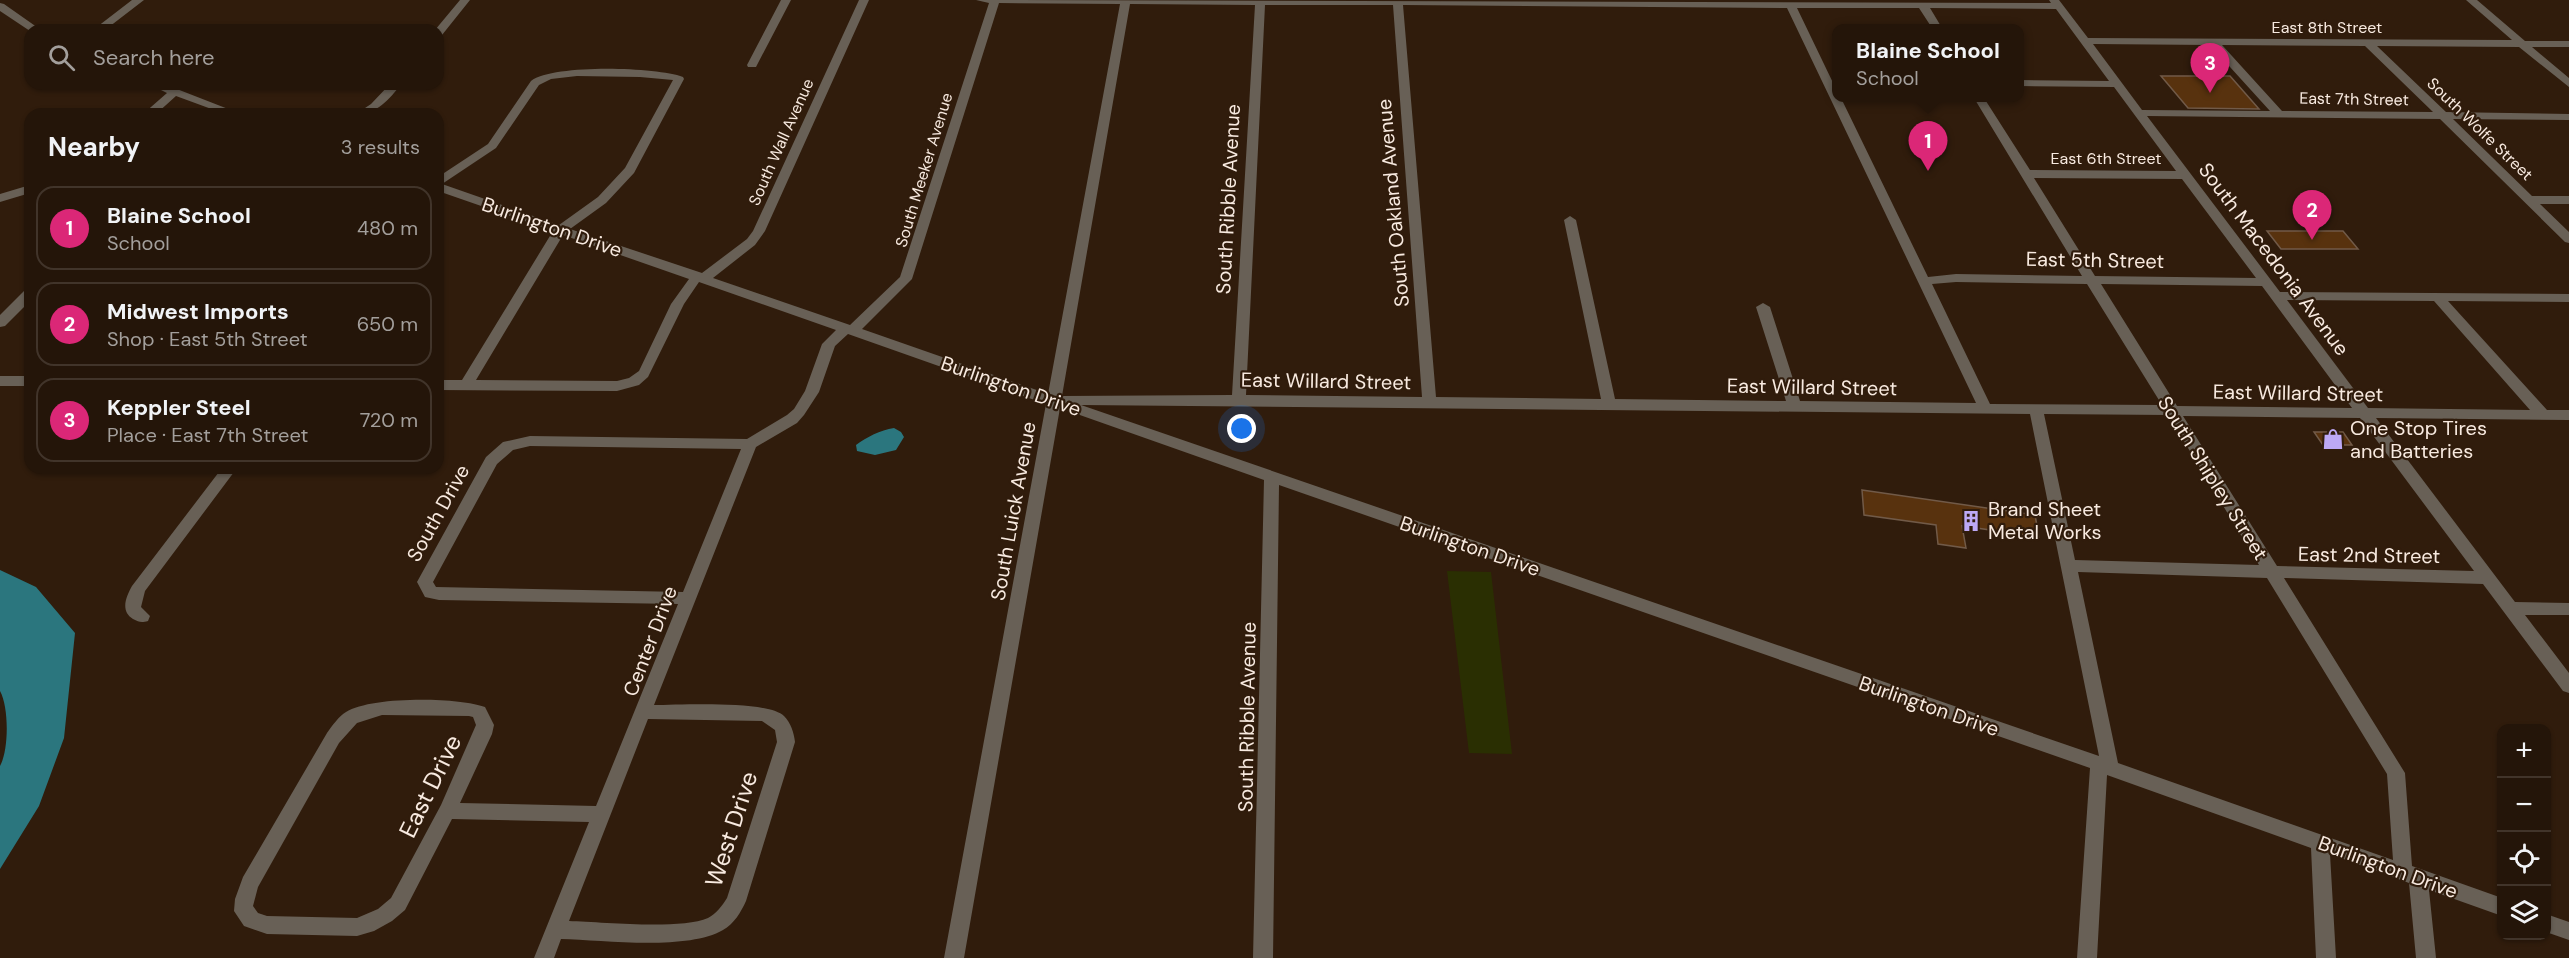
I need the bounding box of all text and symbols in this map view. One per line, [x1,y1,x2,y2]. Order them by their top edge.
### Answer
street label: East 8th Street [2272,17,2382,38]
search box [24,24,444,90]
popup [1832,24,2024,102]
text: Blaine School [1856,36,2000,65]
icon: search [45,41,78,74]
text: Search here [93,43,214,72]
pin: 3 [2190,44,2230,93]
text: School [1856,65,1919,91]
street label: South Wolfe Street [2423,73,2537,185]
street label: South Wall Avenue [744,75,818,209]
street label: East 7th Street [2299,88,2409,110]
street label: South Meeker Avenue [891,90,957,250]
street label: South Oakland Avenue [1371,98,1415,308]
street label: South Ribble Avenue [1210,103,1246,295]
pin: 1 [1908,122,1948,171]
text: Nearby [48,130,140,164]
text: 3 results [341,134,420,160]
street label: East 6th Street [2050,148,2162,169]
street label: South Macedonia Avenue [2193,157,2355,361]
pin: 2 [2292,190,2332,240]
street label: Burlington Drive [479,191,625,263]
text: Blaine School [107,201,251,230]
text: 1 [66,215,73,241]
text: 480 m [357,215,418,241]
text: School [107,230,170,256]
street label: East 5th Street [2026,246,2165,274]
text: Midwest Imports [107,297,289,326]
text: 2 [64,311,75,337]
text: 650 m [357,311,418,337]
text: Shop · East 5th Street [107,326,308,352]
street label: Burlington Drive [938,350,1084,422]
street label: East Willard Street [1241,367,1412,395]
street label: East Willard Street [1727,373,1898,401]
street label: East Willard Street [2213,379,2384,407]
street label: South Shipley Street [2152,391,2274,565]
text: Keppler Steel [107,393,251,422]
text: 3 [63,407,76,433]
text: 720 m [360,407,418,433]
your location [1227,414,1256,443]
place label: One Stop Tires and Batteries [2350,415,2487,464]
street label: South Luick Avenue [984,420,1042,602]
text: Place · East 7th Street [107,422,308,448]
shop icon: One Stop Tires and Batteries [2321,427,2345,451]
street label: South Drive [401,460,475,566]
place label: Brand Sheet Metal Works [1988,496,2101,545]
building icon: Brand Sheet Metal Works [1959,509,1983,533]
street label: Burlington Drive [1397,510,1543,582]
street label: East 2nd Street [2298,541,2441,569]
street label: Center Drive [617,582,683,700]
street label: South Ribble Avenue [1232,622,1262,812]
street label: Burlington Drive [1856,670,2002,742]
map controls [2497,724,2551,940]
button: + [2497,724,2551,778]
street label: East Drive [392,729,468,843]
street label: West Drive [698,767,764,891]
button: − [2497,778,2551,832]
street label: Burlington Drive [2315,830,2461,904]
button: locate [2497,832,2551,886]
button: layers [2497,886,2551,940]

